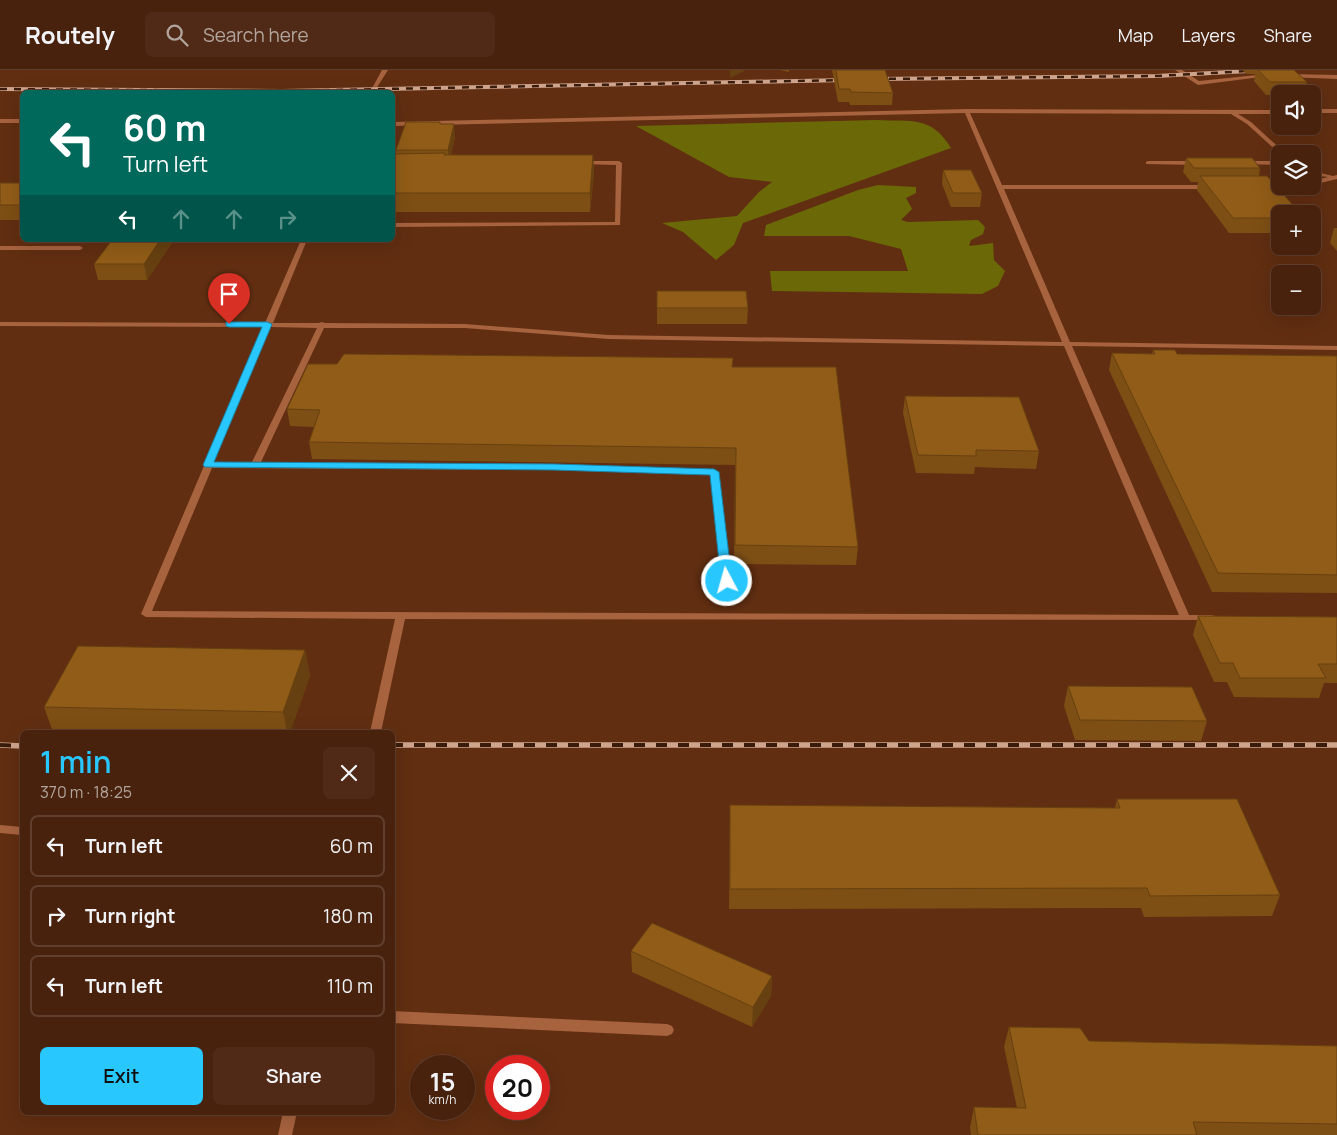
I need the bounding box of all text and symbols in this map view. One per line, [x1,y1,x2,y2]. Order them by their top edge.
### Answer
search box [145,12,495,57]
text: Routely [25,18,115,51]
icon: search [163,21,191,49]
text: Search here [203,22,309,48]
text: Map [1118,23,1153,47]
text: Layers [1181,23,1235,47]
text: Share [1263,23,1312,47]
map controls [1271,85,1321,315]
button: sound [1271,85,1321,135]
text: 60 m [123,104,206,152]
icon: left [40,110,105,175]
button: layers [1271,145,1321,195]
text: Turn left [123,149,208,179]
icon: left [114,205,142,233]
icon: ahead [167,205,195,233]
icon: ahead [220,205,248,233]
icon: right [273,205,301,233]
button: + [1271,205,1321,255]
button: − [1271,265,1321,315]
pin [208,273,250,324]
icon: arrive [215,280,243,308]
position arrow [700,554,752,606]
text: 1 min [40,741,112,782]
button: close [323,747,375,799]
text: 370 m · 18:25 [40,781,132,803]
icon: left [42,832,70,860]
text: Turn left [85,833,163,859]
text: 60 m [330,833,373,859]
icon: right [42,902,70,930]
text: Turn right [85,903,175,929]
text: 180 m [323,903,373,929]
icon: left [42,972,70,1000]
text: Turn left [85,973,163,999]
text: 110 m [327,973,373,999]
button: Exit [40,1047,203,1105]
button: Share [213,1047,375,1105]
speed limit sign: 20 [485,1055,550,1120]
text: 15 [430,1064,455,1099]
text: km/h [429,1091,456,1108]

